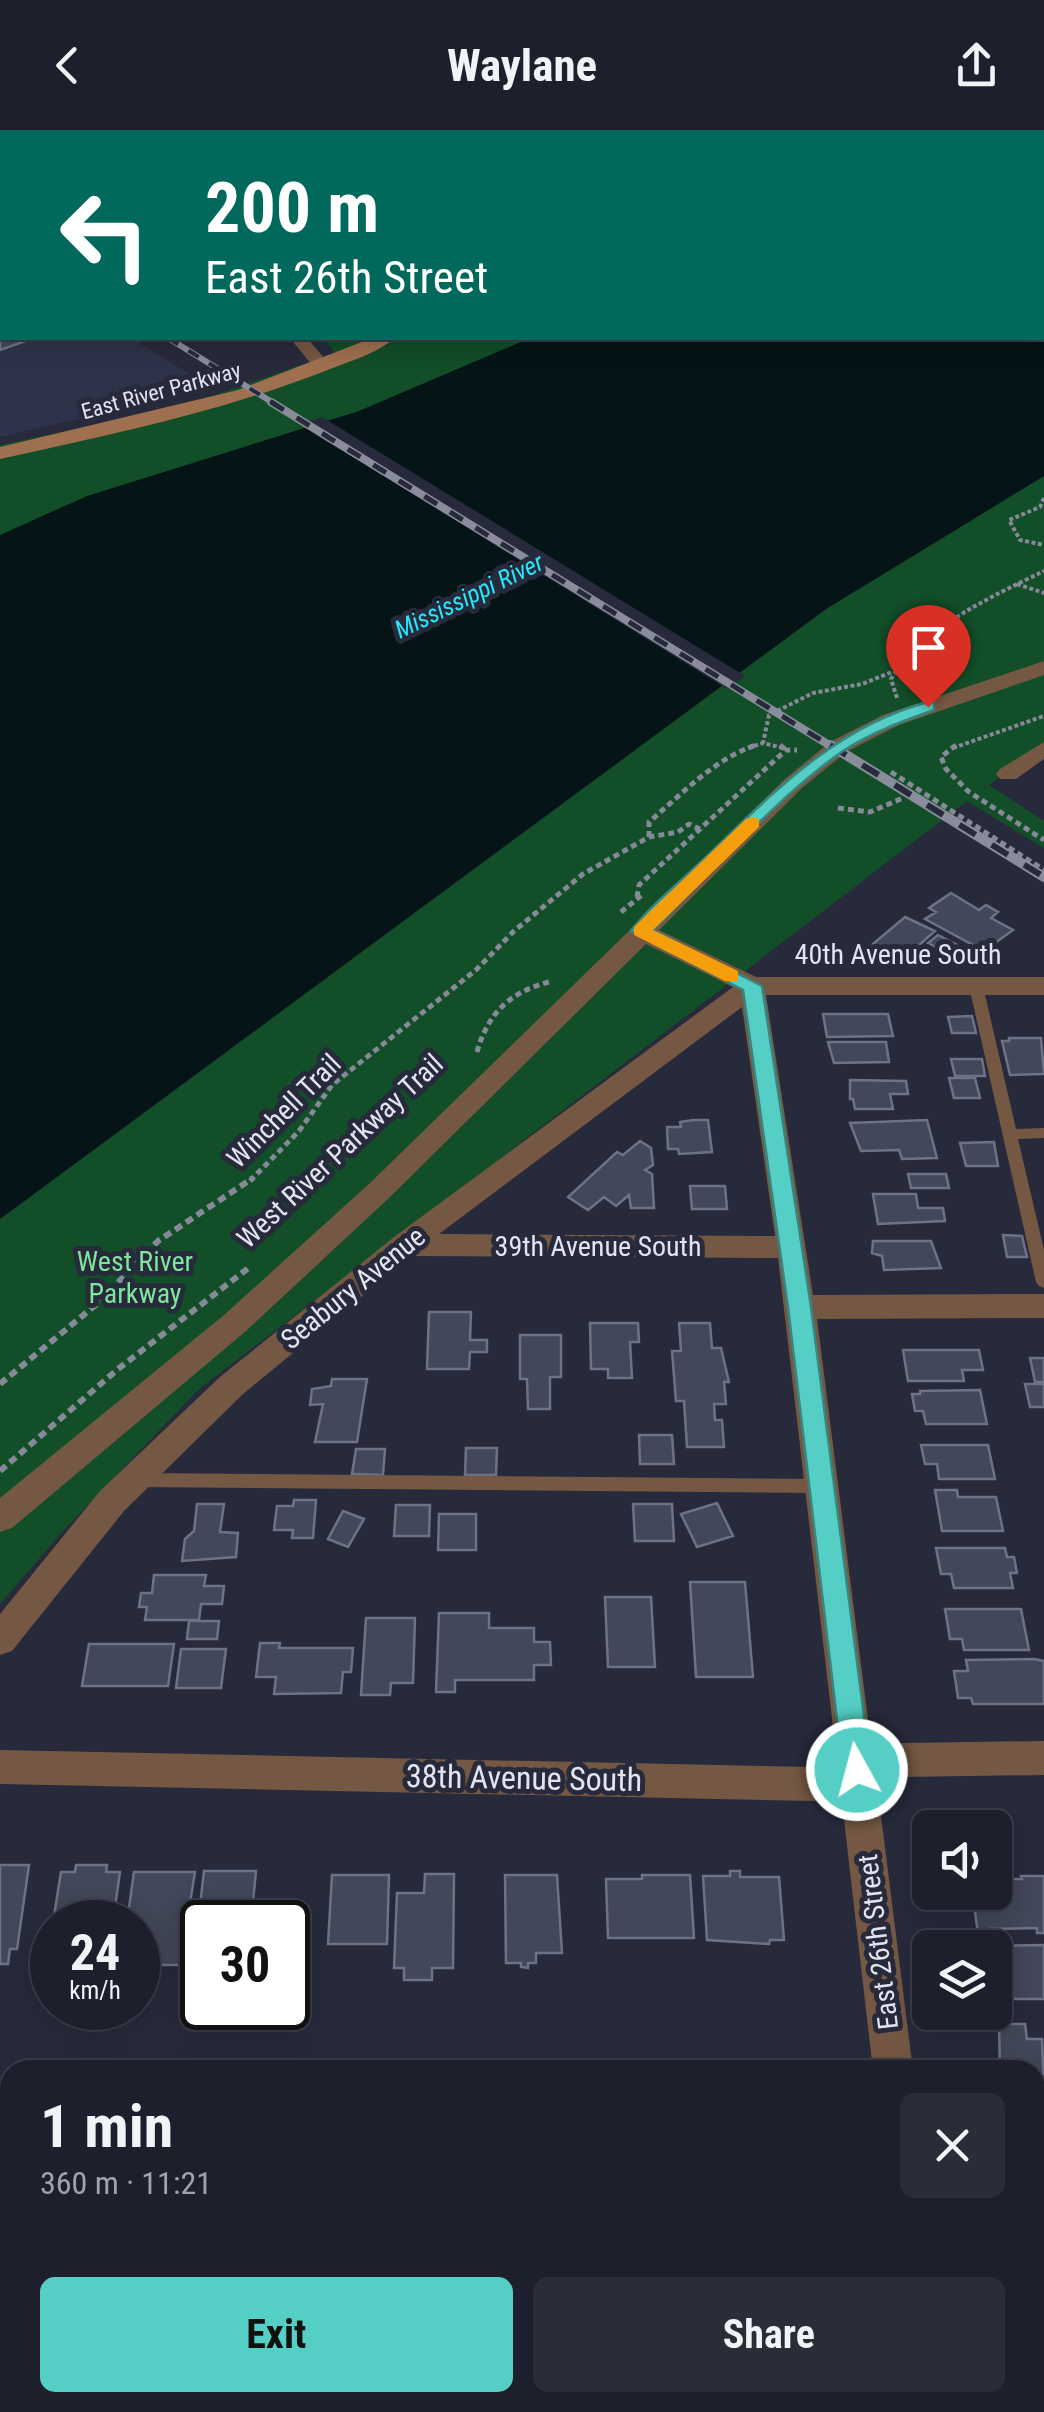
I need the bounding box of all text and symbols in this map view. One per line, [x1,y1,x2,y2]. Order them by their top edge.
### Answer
icon: back [40,38,95,93]
icon: share [949,38,1004,93]
text: Waylane [447,39,597,92]
text: 200 m [205,167,379,249]
icon: left [40,170,170,300]
text: East 26th Street [205,251,488,304]
street label: East River Parkway [78,358,244,424]
water label: Mississippi River [390,547,549,645]
pin [886,605,971,708]
icon: arrive [901,620,956,675]
street label: 40th Avenue South [795,938,1001,971]
street label: Winchell Trail [220,1047,348,1175]
street label: West River Parkway Trail [230,1047,450,1255]
street label: Seabury Avenue [274,1220,432,1356]
street label: 39th Avenue South [495,1230,701,1263]
park label: West River Parkway [77,1245,193,1310]
position arrow [805,1718,909,1822]
street label: 38th Avenue South [405,1757,643,1799]
map controls [912,1810,1012,2030]
button: sound [912,1810,1012,1910]
street label: East 26th Street [851,1852,905,2032]
speed limit sign: 30 [180,1900,310,2030]
text: 24 [70,1924,120,1982]
button: layers [912,1930,1012,2030]
text: km/h [69,1976,121,2005]
text: 1 min [40,2091,173,2162]
button: close [900,2093,1005,2198]
text: 360 m · 11:21 [40,2164,212,2202]
button: Exit [40,2277,513,2392]
button: Share [533,2277,1005,2392]

